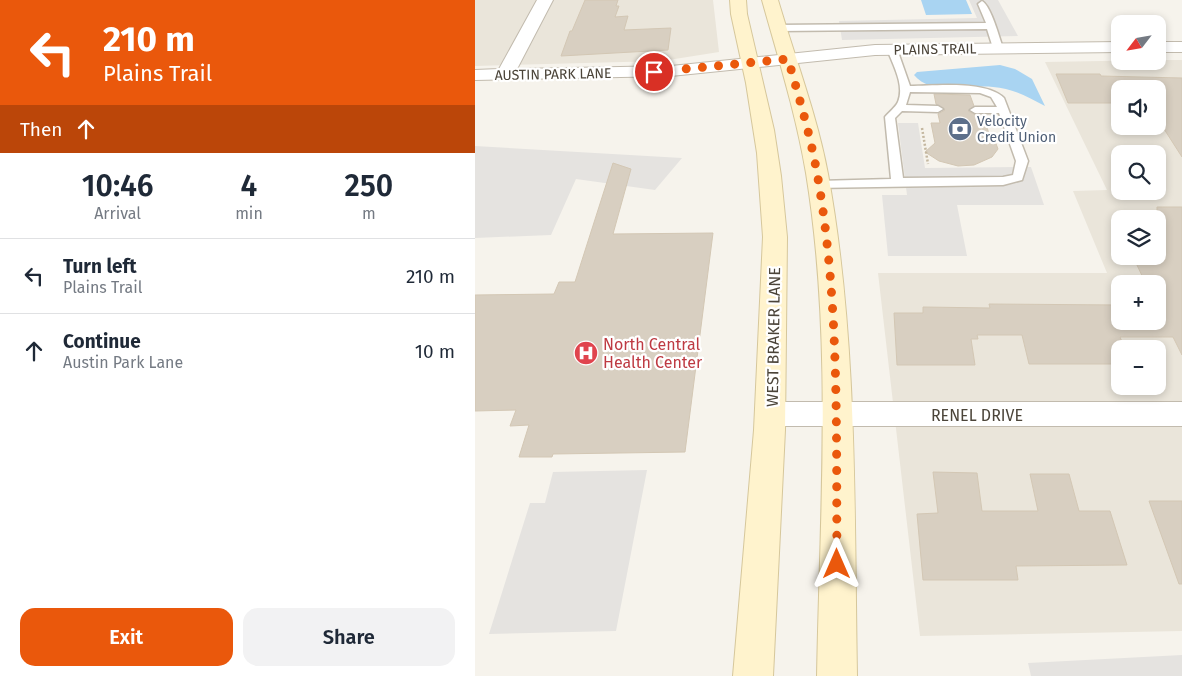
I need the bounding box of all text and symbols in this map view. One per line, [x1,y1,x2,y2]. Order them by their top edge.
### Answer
north arrow [1111,15,1166,70]
map controls [1111,15,1166,395]
text: 210 m [103,18,195,60]
icon: left [20,20,85,85]
street label: PLAINS TRAIL [893,40,977,59]
pin [633,51,675,93]
icon: arrive [640,58,668,86]
text: Plains Trail [103,60,212,87]
street label: AUSTIN PARK LANE [494,65,612,84]
button: sound [1111,80,1166,135]
place label: Velocity Credit Union [977,113,1056,146]
icon: ahead [72,115,100,143]
bank icon: Velocity Credit Union [947,116,973,142]
text: Then [20,118,62,141]
button: search [1111,145,1166,200]
text: 10:46 [82,168,153,204]
text: 4 [241,168,257,204]
text: 250 [345,168,393,204]
text: Arrival [94,204,141,223]
text: min [235,204,263,223]
text: m [362,204,376,223]
button: layers [1111,210,1166,265]
text: Turn left [63,255,137,278]
icon: left [20,262,48,290]
text: 210 m [406,265,455,288]
street label: WEST BRAKER LANE [763,267,784,407]
button: + [1111,275,1166,330]
text: Plains Trail [63,278,142,297]
text: Continue [63,330,141,353]
place label: North Central Health Center [603,335,703,372]
icon: ahead [20,337,48,365]
text: 10 m [415,340,455,363]
hospital icon: North Central Health Center [573,340,599,366]
button: − [1111,340,1166,395]
text: Austin Park Lane [63,353,183,372]
street label: RENEL DRIVE [931,406,1023,425]
position arrow [810,537,862,589]
button: Exit [20,608,233,666]
button: Share [243,608,455,666]

